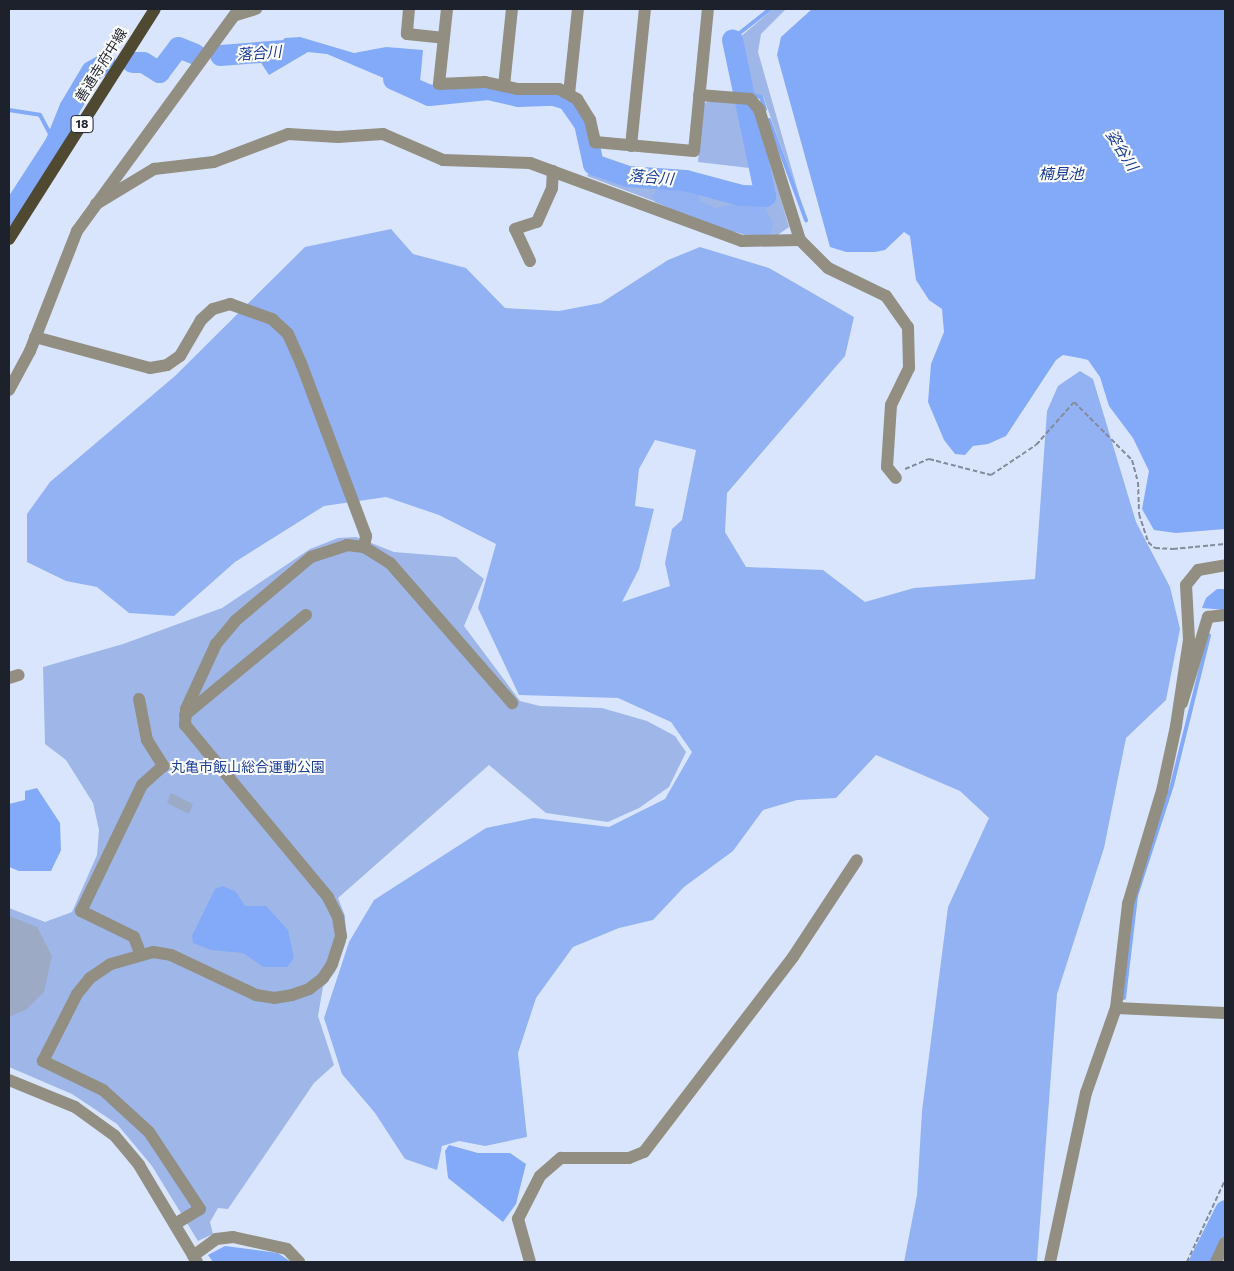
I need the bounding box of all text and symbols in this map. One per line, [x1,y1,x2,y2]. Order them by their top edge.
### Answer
street label: 善通寺府中線 [72,25,130,105]
water label: 落合川 [236,42,282,64]
road number: 18 [70,115,94,134]
water label: 姿谷川 [1102,126,1142,174]
water label: 楠見池 [1039,165,1083,183]
water label: 落合川 [628,166,674,188]
park label: 丸亀市飯山総合運動公園 [171,759,325,775]

